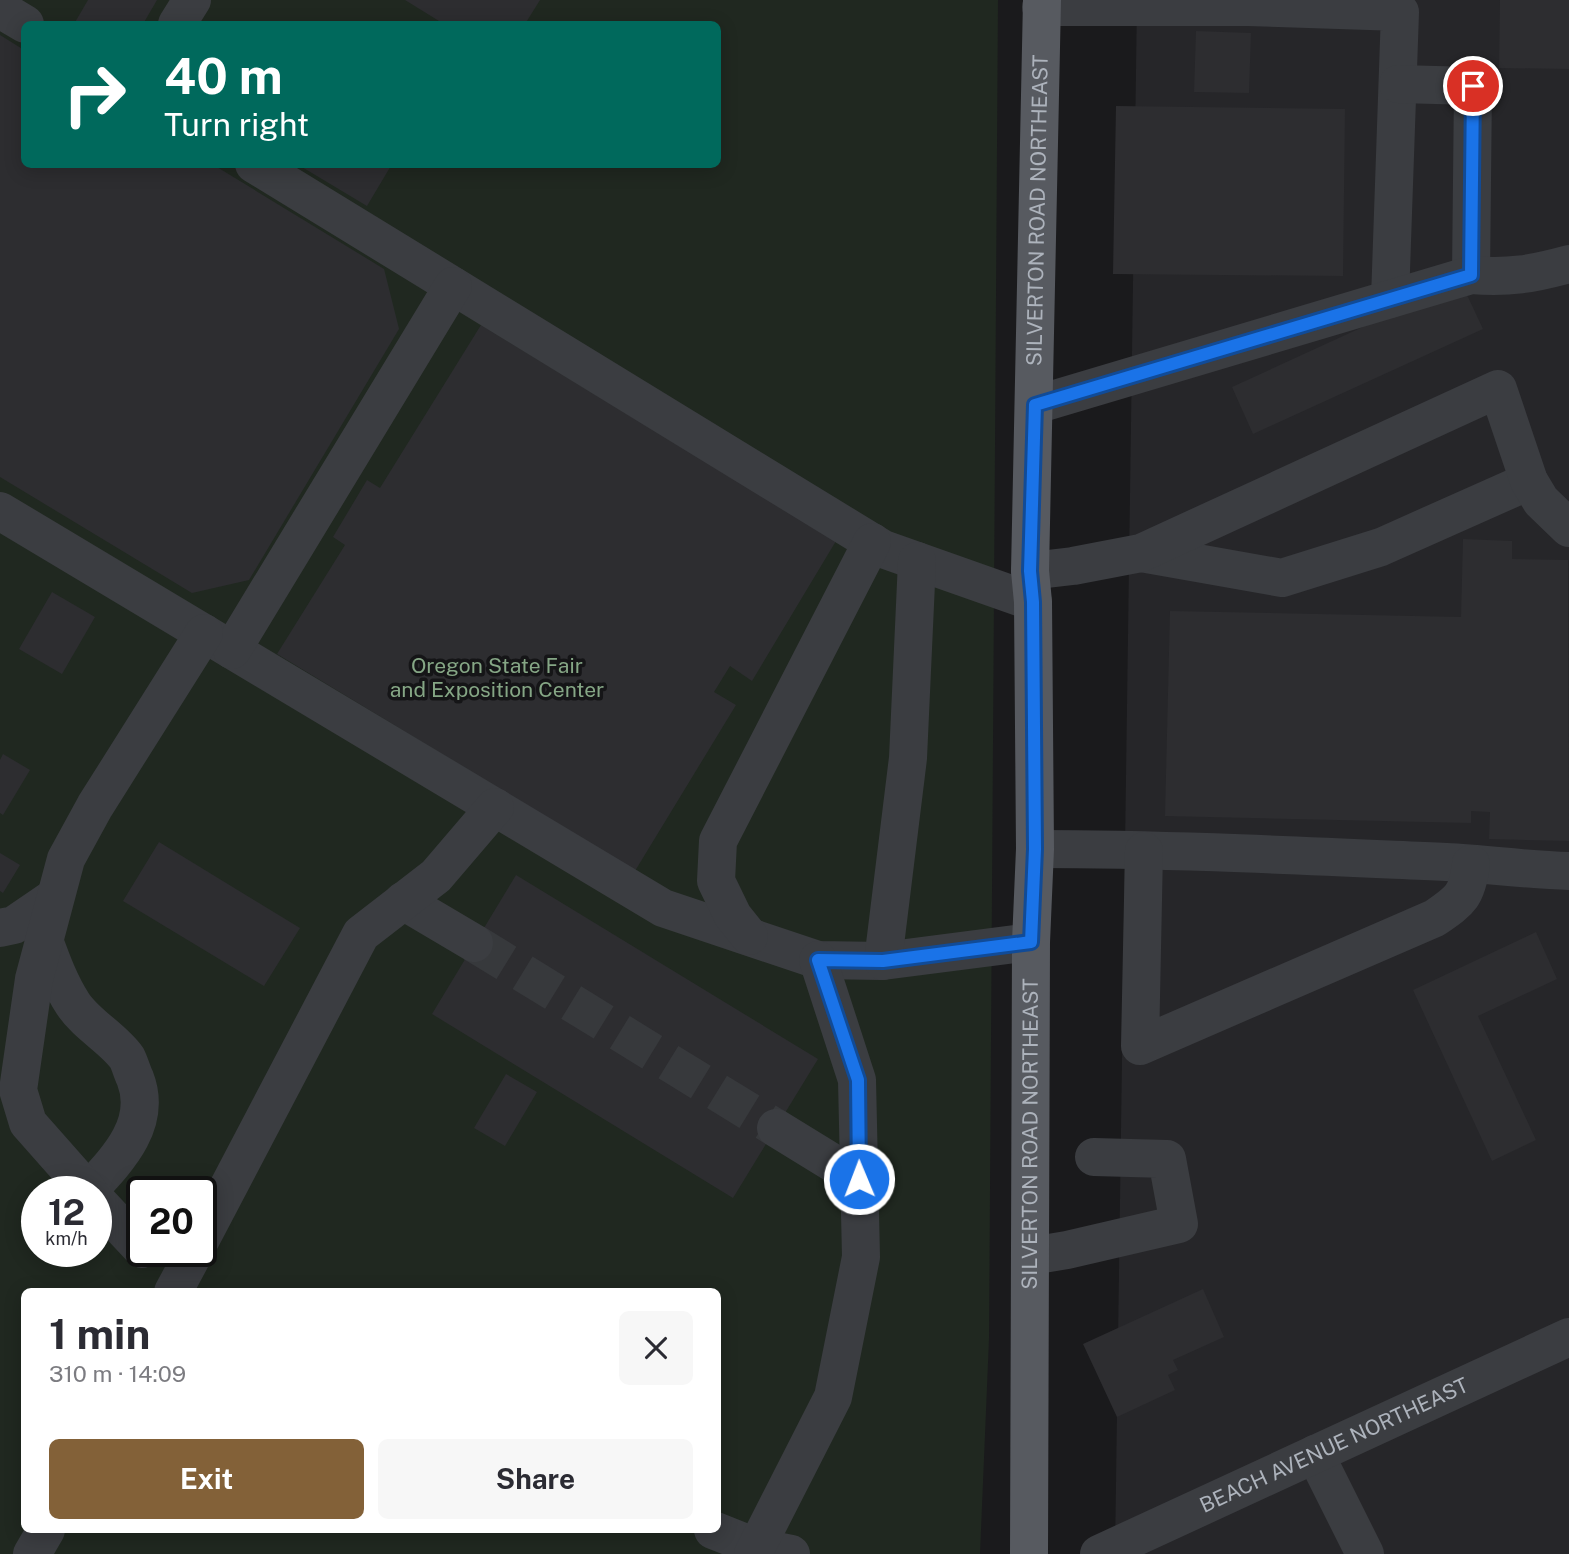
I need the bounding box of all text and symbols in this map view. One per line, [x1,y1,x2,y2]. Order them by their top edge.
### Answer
text: 40 m [164,47,283,105]
icon: right [49,49,140,140]
street label: SILVERTON ROAD NORTHEAST [1021,54,1053,366]
pin [1443,56,1503,116]
icon: arrive [1454,67,1492,105]
text: Turn right [164,106,309,143]
park label: Oregon State Fair and Exposition Center [390,653,604,702]
street label: SILVERTON ROAD NORTHEAST [1017,978,1043,1290]
position arrow [822,1142,896,1216]
speed limit sign: 20 [126,1176,217,1267]
text: 12 [48,1192,85,1233]
text: km/h [45,1228,88,1249]
text: 1 min [49,1309,150,1358]
button: close [619,1311,693,1385]
text: 310 m · 14:09 [49,1360,186,1387]
street label: BEACH AVENUE NORTHEAST [1196,1372,1472,1518]
button: Exit [49,1439,364,1519]
button: Share [378,1439,693,1519]

